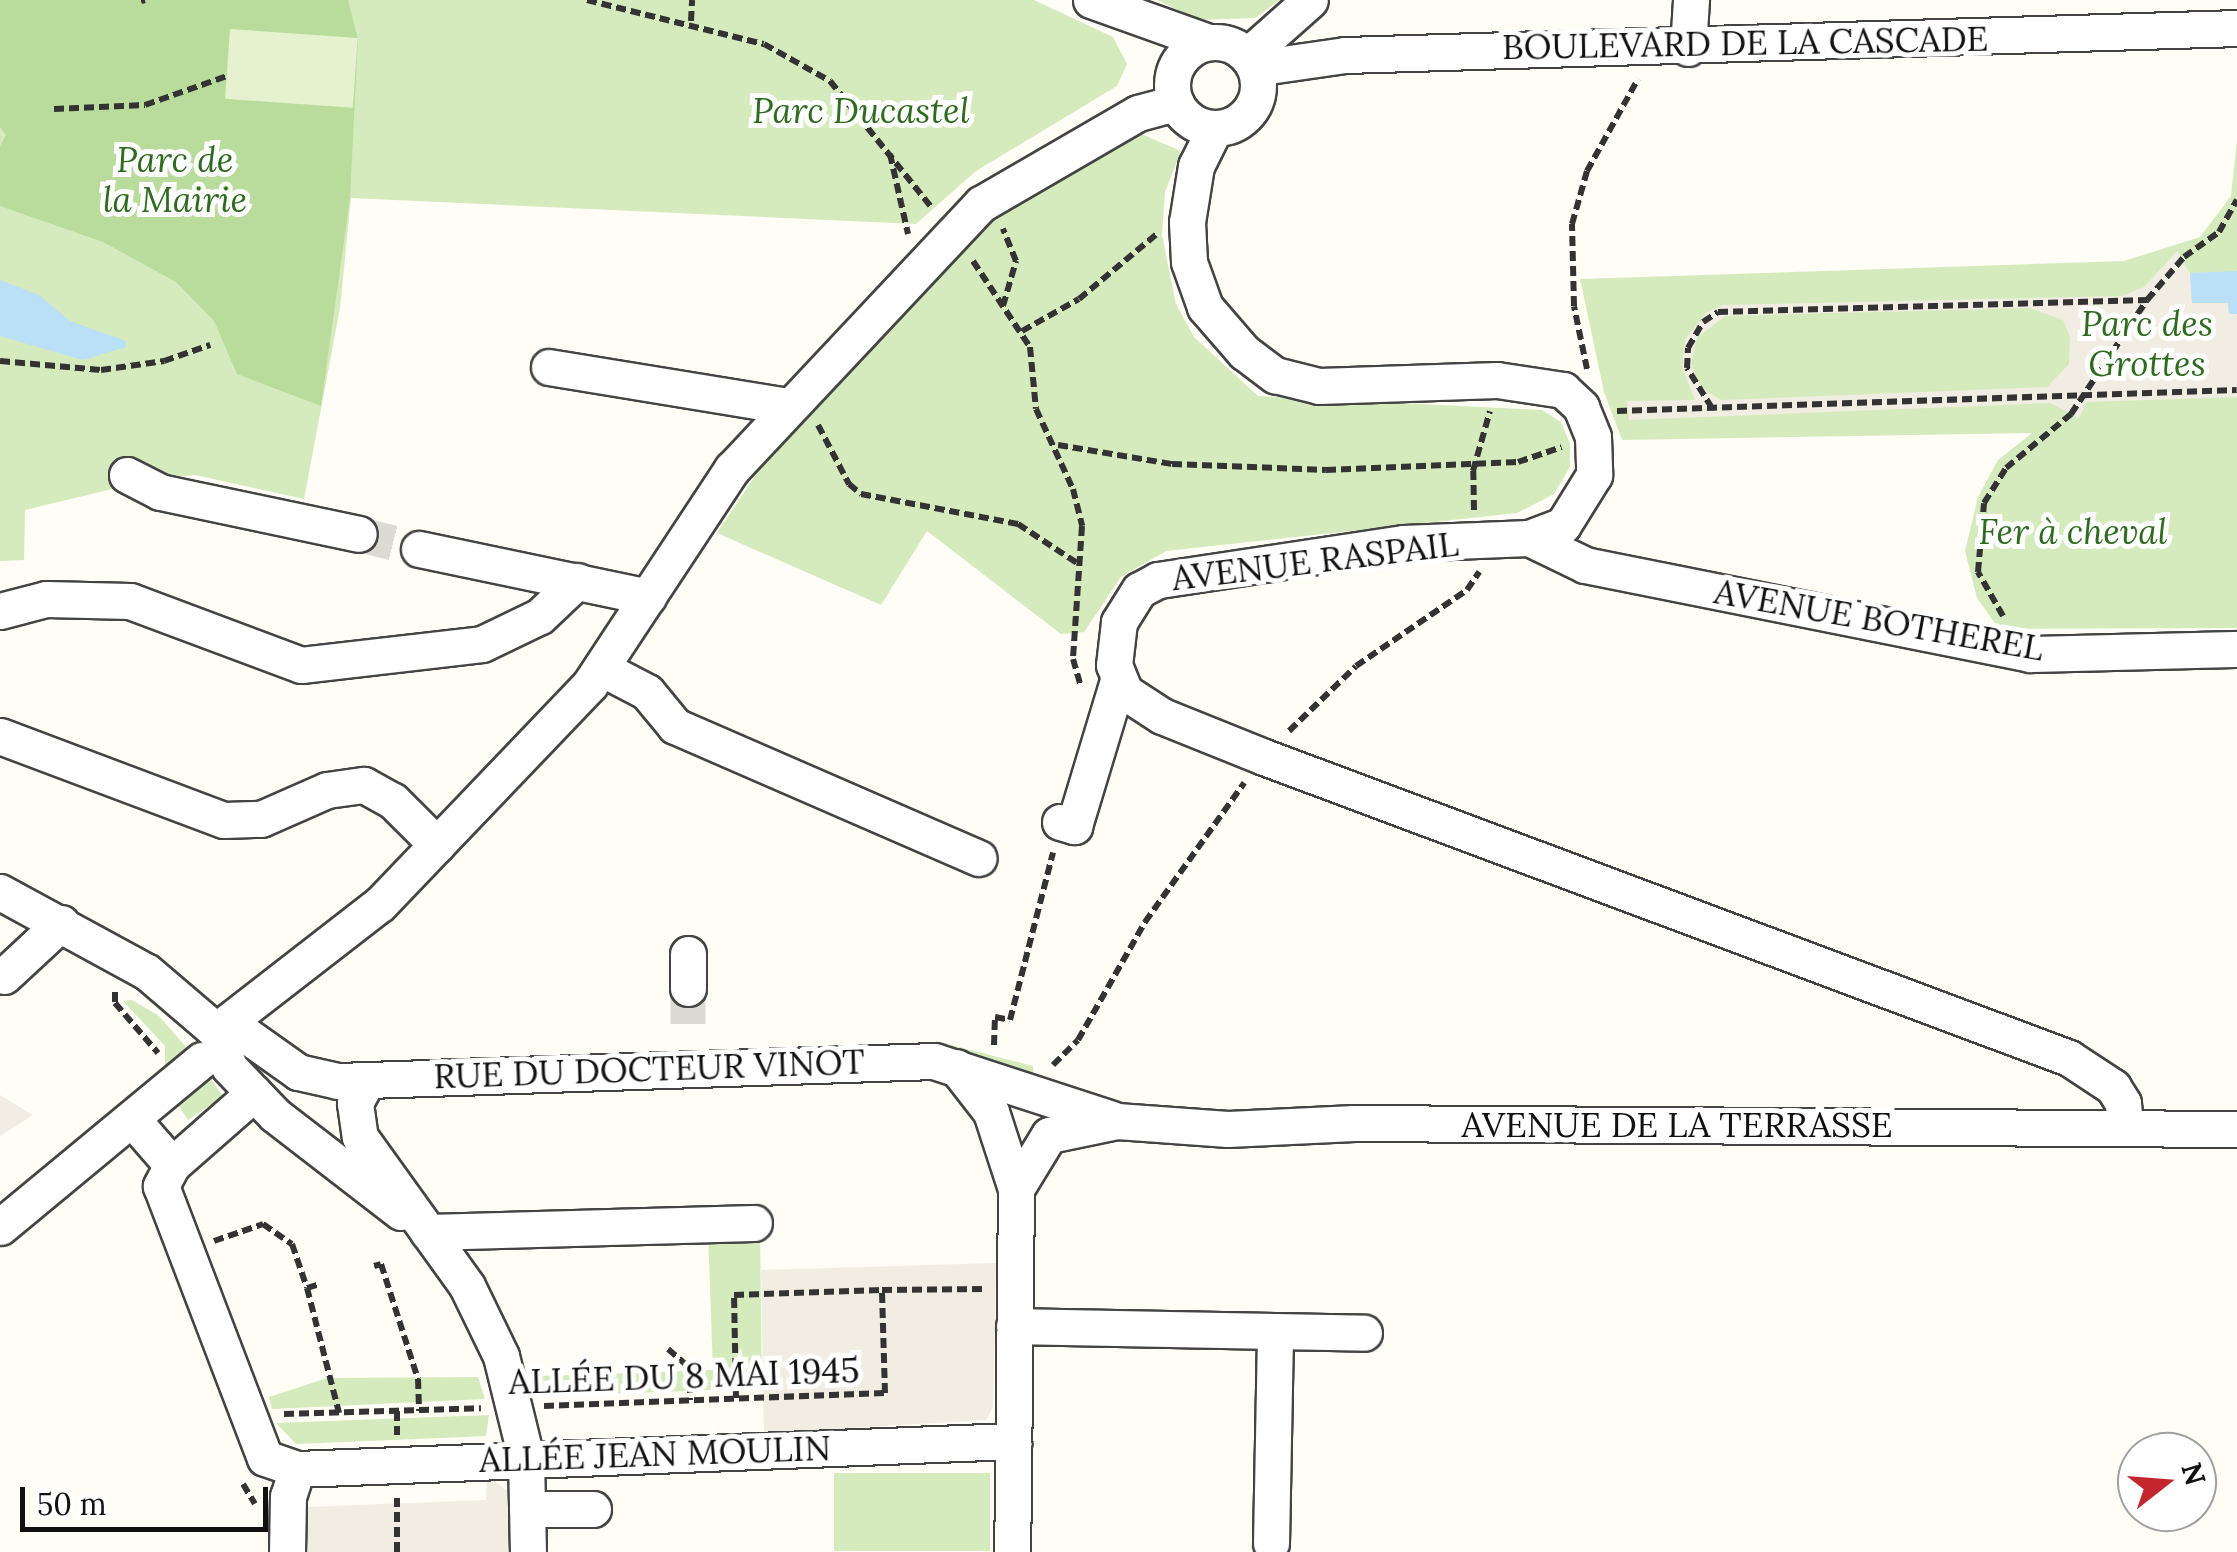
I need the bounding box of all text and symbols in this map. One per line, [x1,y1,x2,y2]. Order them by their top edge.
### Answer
street label: BOULEVARD DE LA CASCADE [1502,18,1988,68]
park label: Parc Ducastel [752,90,970,132]
park label: Parc de la Mairie [103,139,247,221]
park label: Parc des Grottes [2081,303,2213,385]
park label: Fer à cheval [1979,511,2167,553]
street label: AVENUE RASPAIL [1169,523,1461,599]
street label: AVENUE BOTHEREL [1711,570,2047,670]
street label: RUE DU DOCTEUR VINOT [433,1040,865,1098]
street label: AVENUE DE LA TERRASSE [1462,1104,1892,1146]
street label: ALLÉE DU 8 MAI 1945 [508,1349,860,1403]
street label: ALLÉE JEAN MOULIN [478,1427,832,1481]
north arrow [2117,1432,2217,1532]
text: N [2173,1458,2214,1489]
scale bar [25,1467,272,1529]
text: 50 m [37,1485,107,1523]

